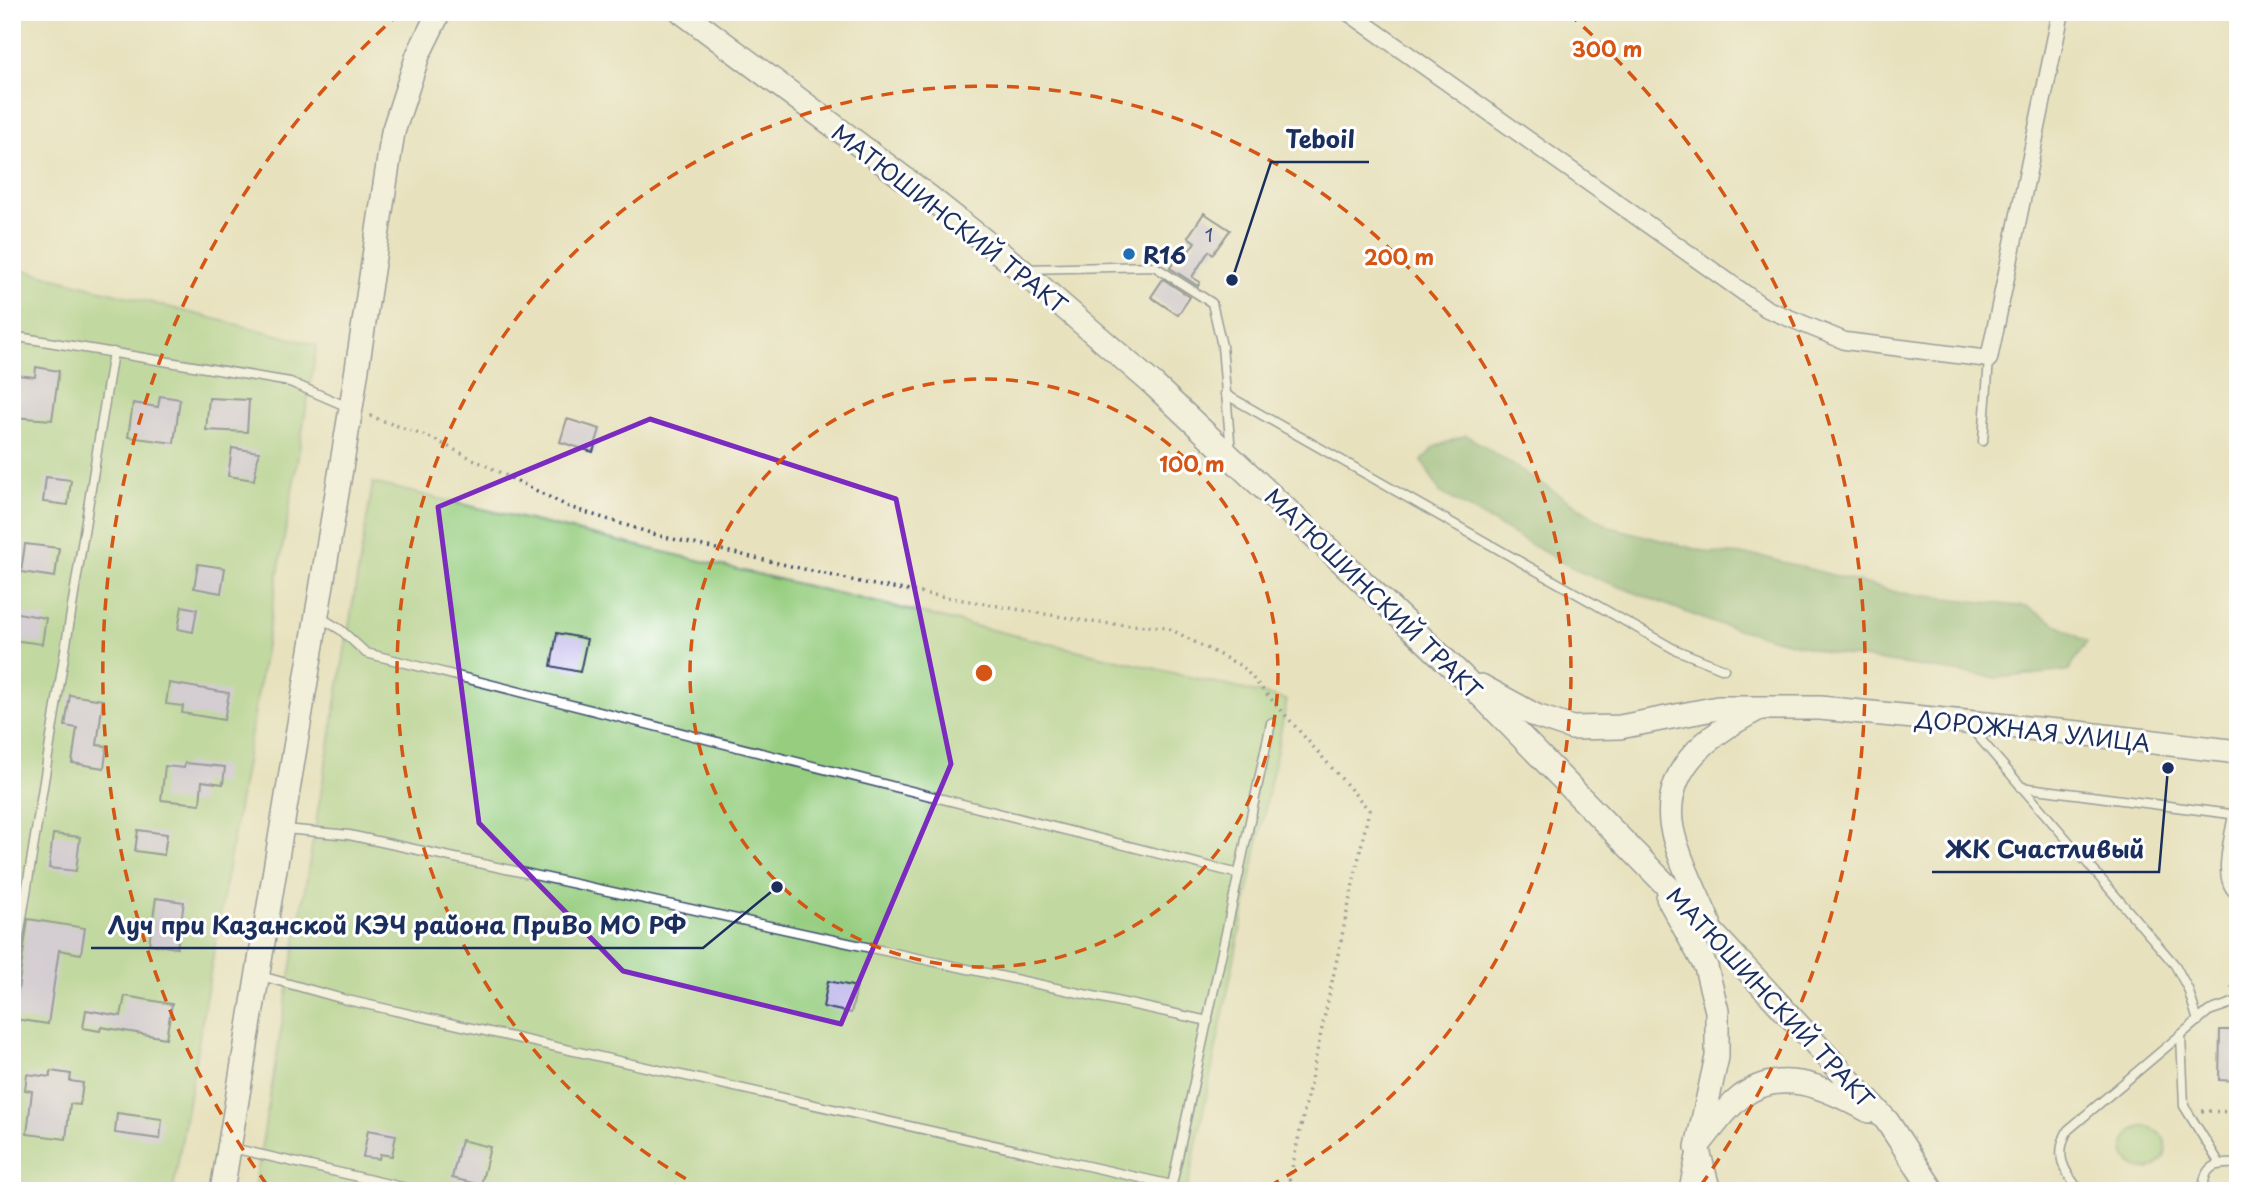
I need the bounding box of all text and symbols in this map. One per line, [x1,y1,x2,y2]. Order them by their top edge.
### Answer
text: 300 m [1572,32,1642,64]
street label: МАТЮШИНСКИЙ ТРАКТ [825,115,1076,322]
callout: Teboil [1271,117,1369,162]
text: Teboil [1285,120,1355,156]
house number: 1 [1205,220,1213,248]
place label: R16 [1143,237,1186,272]
text: 200 m [1364,240,1434,272]
marker: R16 [1121,246,1137,262]
text: 100 m [1159,447,1225,479]
street label: МАТЮШИНСКИЙ ТРАКТ [1257,479,1491,707]
centre of rings [972,661,996,685]
street label: ДОРОЖНАЯ УЛИЦА [1913,700,2152,760]
callout: ЖК Счастливый [1932,827,2159,872]
text: ЖК Счастливый [1945,830,2144,866]
street label: МАТЮШИНСКИЙ ТРАКТ [1659,879,1883,1116]
callout: Луч при Казанской КЭЧ района ПриВо МО РФ [91,903,703,948]
text: Луч при Казанской КЭЧ района ПриВо МО РФ [108,906,686,942]

